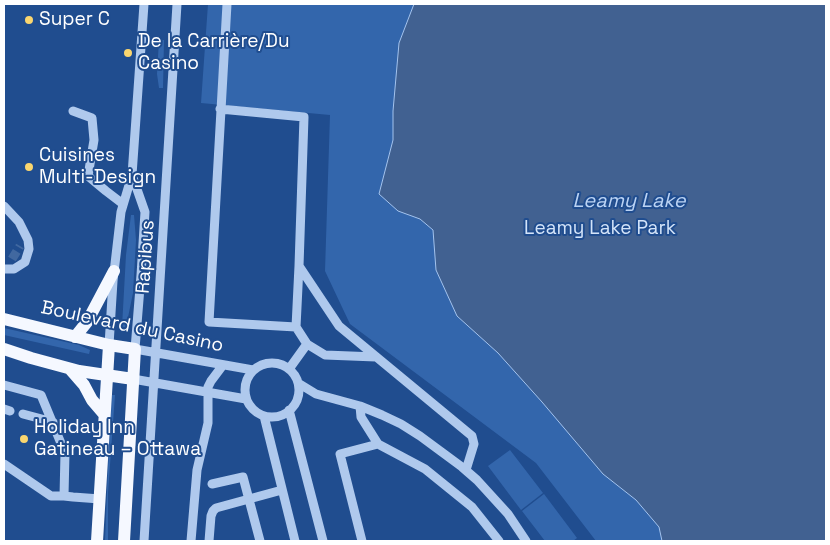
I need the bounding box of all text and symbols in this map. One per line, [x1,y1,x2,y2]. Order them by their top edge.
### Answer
place label: Super C [39,9,110,31]
marker: Super C [23,14,35,26]
place label: De la Carrière/Du Casino [138,31,290,75]
marker: De la Carrière/Du Casino [122,47,134,59]
place label: Cuisines Multi-Design [39,145,156,189]
marker: Cuisines Multi-Design [23,161,35,173]
water label: Leamy Lake [572,190,686,214]
park label: Leamy Lake Park [524,218,676,240]
street label: Rapibus [132,219,160,295]
street label: Boulevard du Casino [39,297,225,357]
place label: Holiday Inn Gatineau – Ottawa [34,417,201,461]
marker: Holiday Inn Gatineau – Ottawa [18,433,30,445]

